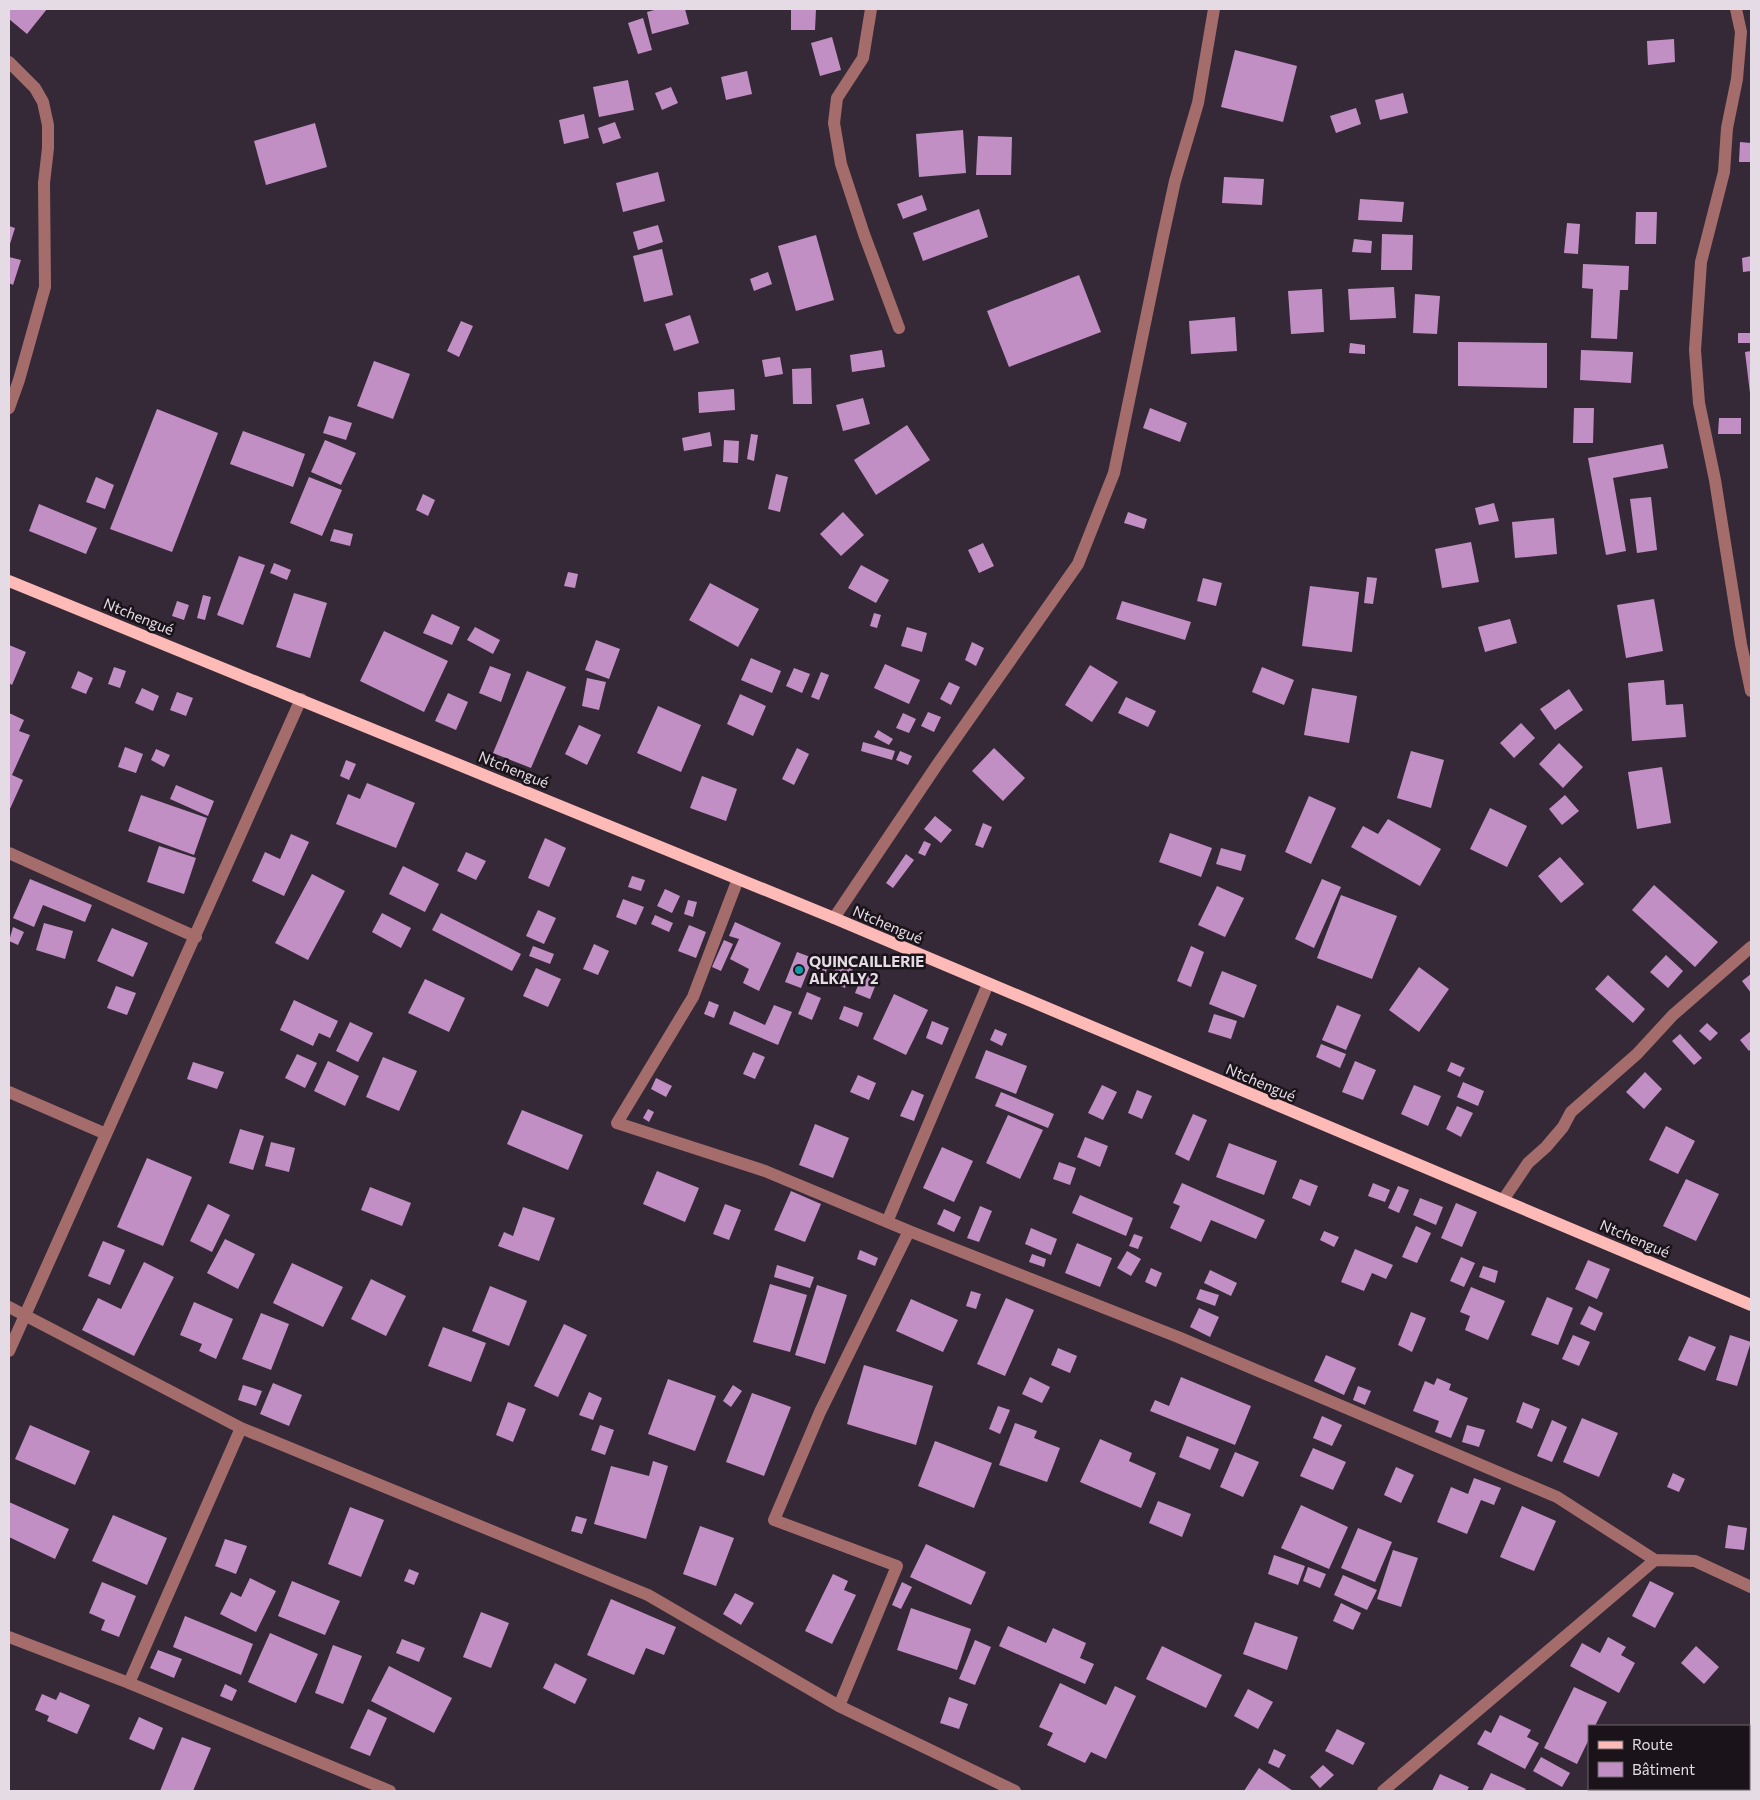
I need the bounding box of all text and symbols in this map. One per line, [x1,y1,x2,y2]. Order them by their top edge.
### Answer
street label: Ntchengué [101,594,177,638]
street label: Ntchengué [476,747,552,791]
street label: Ntchengué [850,901,926,947]
place label: QUINCAILLERIE ALKALY 2 [809,952,924,987]
marker: QUINCAILLERIE ALKALY 2 [793,964,805,976]
street label: Ntchengué [1223,1059,1299,1105]
street label: Ntchengué [1597,1215,1673,1261]
legend [1588,1725,1750,1790]
text: Route [1632,1735,1673,1753]
text: Bâtiment [1632,1760,1695,1778]

